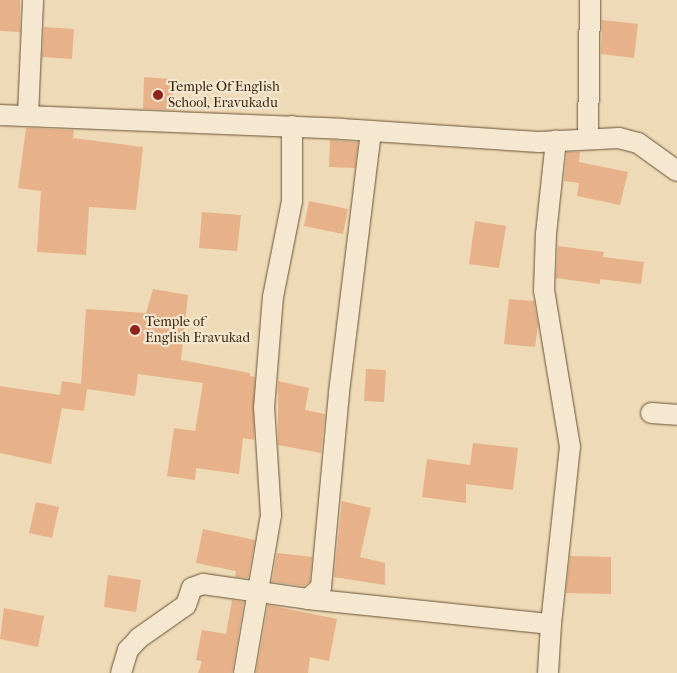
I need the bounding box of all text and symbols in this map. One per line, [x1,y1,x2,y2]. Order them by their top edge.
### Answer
place label: Temple Of English School, Eravukadu [168,79,280,111]
marker: Temple Of English School, Eravukadu [152,89,164,101]
place label: Temple of English Eravukad [145,314,250,347]
marker: Temple of English Eravukad [129,324,141,336]

